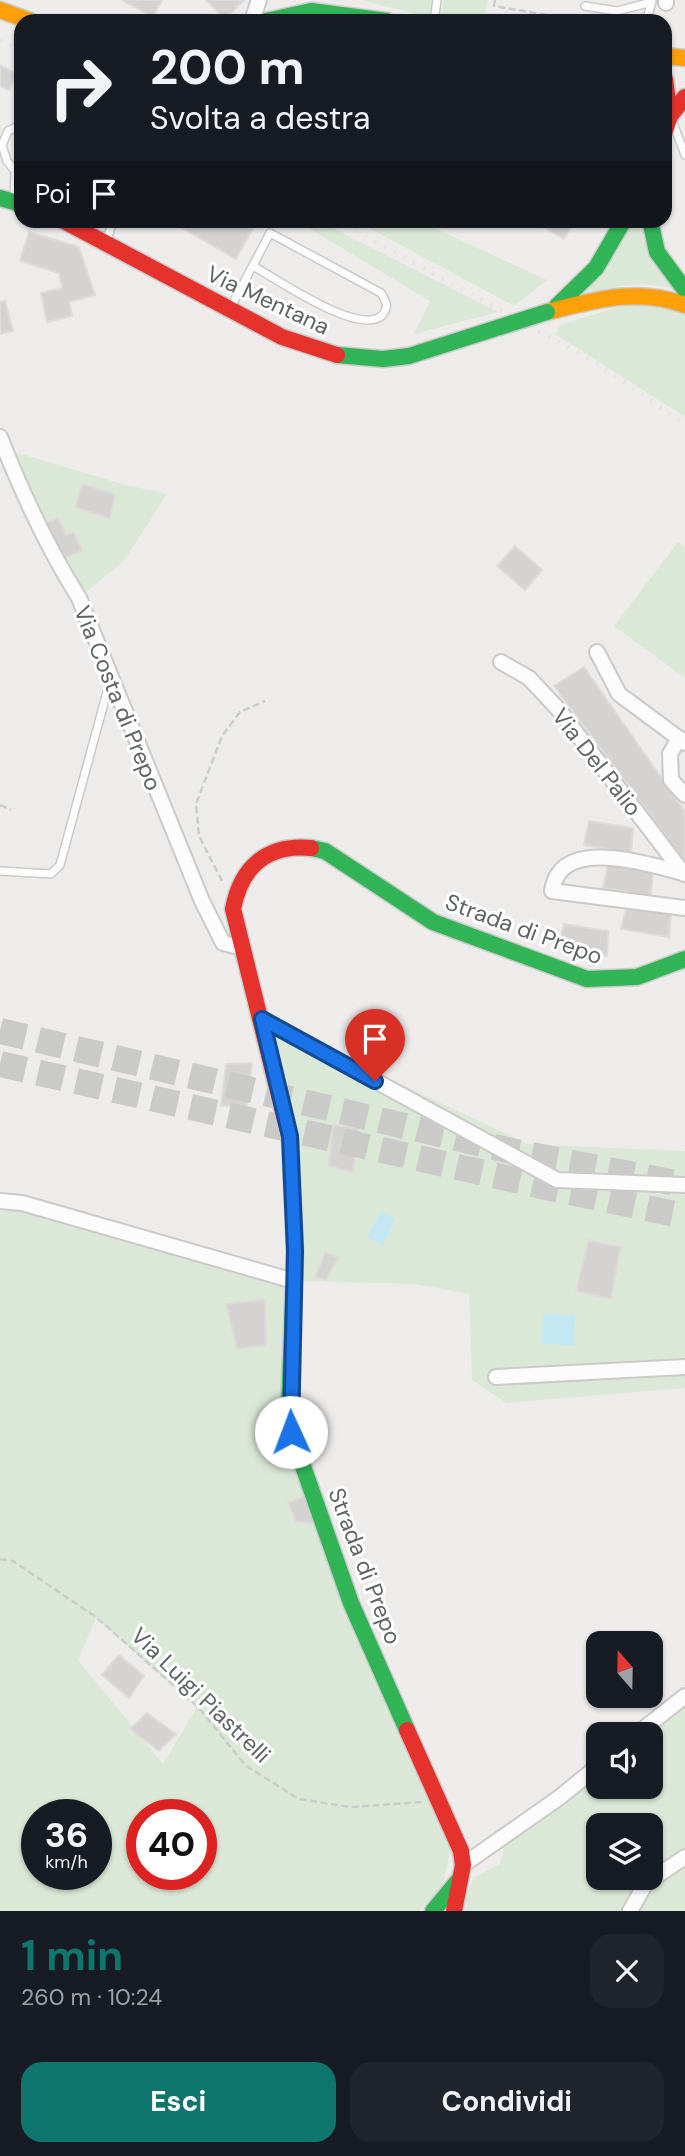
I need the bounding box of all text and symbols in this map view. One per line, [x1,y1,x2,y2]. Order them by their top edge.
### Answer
text: 200 m [150,35,305,99]
icon: right [35,42,126,133]
text: Svolta a destra [150,97,371,139]
icon: arrive [85,175,123,213]
text: Poi [35,177,71,211]
street label: Via Mentana [202,258,334,342]
street label: Via Costa di Prepo [67,601,169,795]
street label: Via Del Palio [545,702,649,822]
street label: Strada di Prepo [441,887,607,971]
pin [345,1009,405,1081]
icon: arrive [356,1020,394,1058]
position arrow [254,1395,328,1469]
street label: Strada di Prepo [321,1484,409,1648]
street label: Via Luigi Piastrelli [125,1621,277,1769]
north arrow [586,1631,663,1708]
map controls [586,1631,663,1890]
button: sound [586,1722,663,1799]
speed limit sign: 40 [126,1799,217,1890]
text: 36 [45,1812,88,1858]
button: layers [586,1813,663,1890]
text: km/h [45,1850,88,1874]
text: 1 min [21,1928,123,1983]
button: close [590,1934,664,2008]
text: 260 m · 10:24 [21,1982,162,2012]
button: Esci [21,2062,336,2142]
button: Condividi [350,2062,664,2142]

